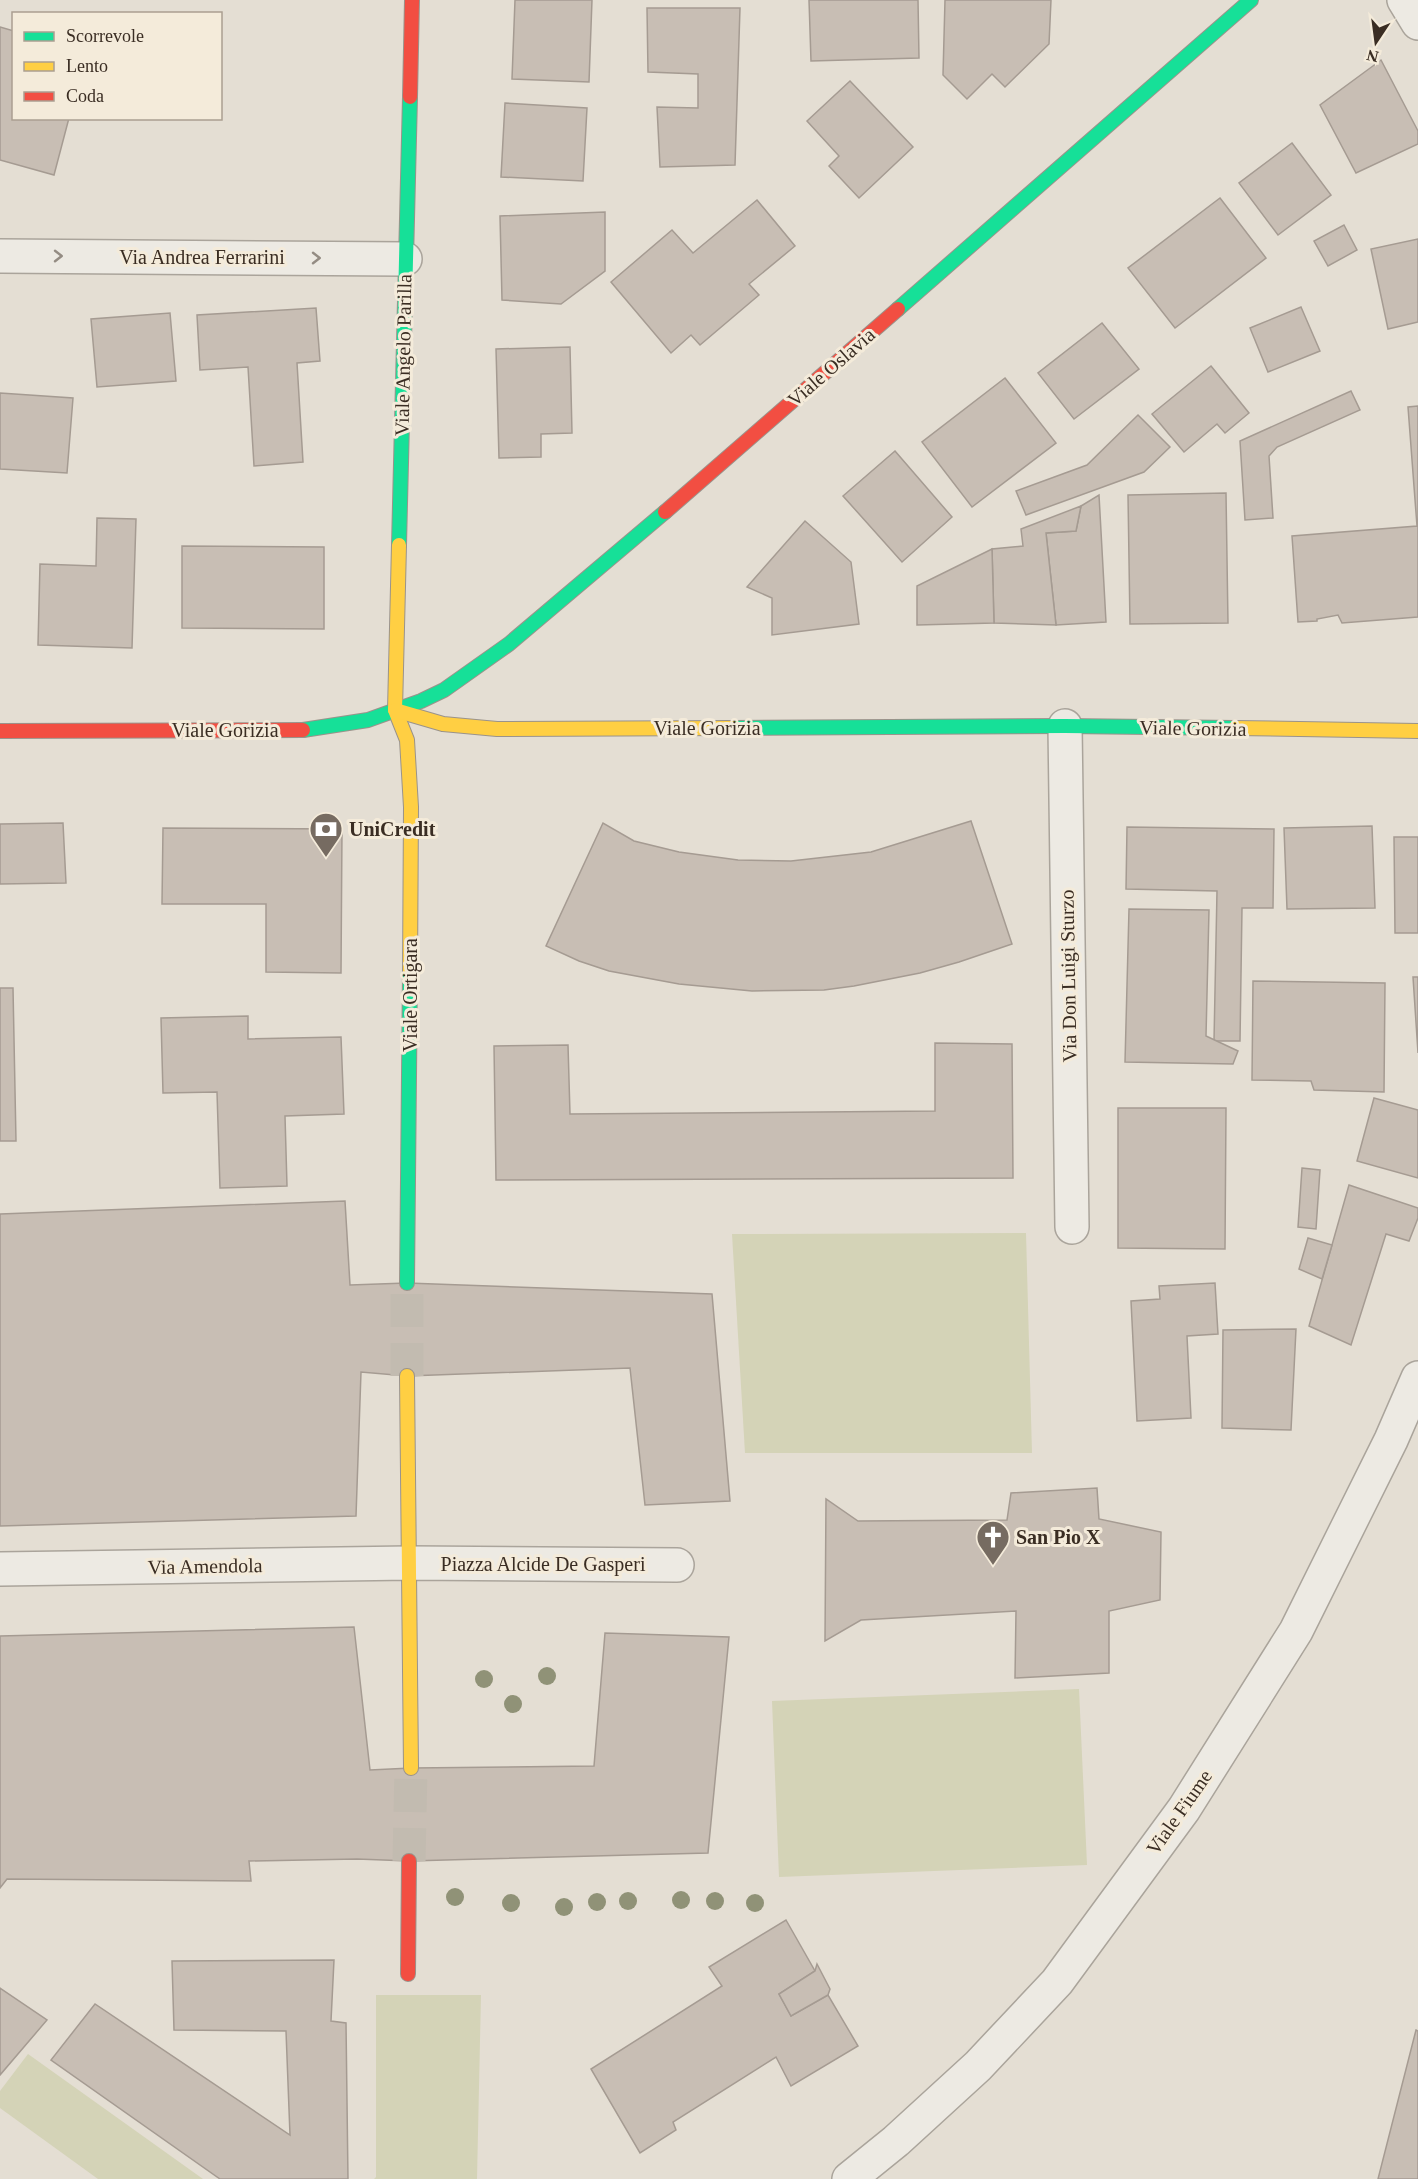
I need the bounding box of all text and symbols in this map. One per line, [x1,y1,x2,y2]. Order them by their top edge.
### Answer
legend [12,12,222,120]
north arrow [1346,12,1406,72]
text: Scorrevole [66,26,144,46]
text: N [1365,46,1380,66]
text: Lento [66,56,108,76]
text: Coda [66,86,104,106]
street label: Via Andrea Ferrarini [119,246,285,268]
one-way arrow [54,250,63,262]
one-way arrow [312,252,321,264]
street label: Viale Angelo Parilla [391,274,416,436]
street label: Viale Oslavia [783,323,879,411]
street label: Viale Gorizia [1139,716,1247,740]
street label: Viale Gorizia [653,717,761,739]
street label: Viale Gorizia [171,719,279,741]
bank icon: UniCredit [308,811,344,858]
place label: UniCredit [349,818,436,840]
street label: Via Don Luigi Sturzo [1055,889,1082,1063]
street label: Viale Ortigara [399,938,422,1052]
church icon: San Pio X [975,1519,1011,1566]
place label: San Pio X [1016,1526,1101,1548]
street label: Piazza Alcide De Gasperi [441,1553,646,1576]
street label: Via Amendola [147,1554,263,1578]
street label: Viale Fiume [1142,1765,1216,1859]

